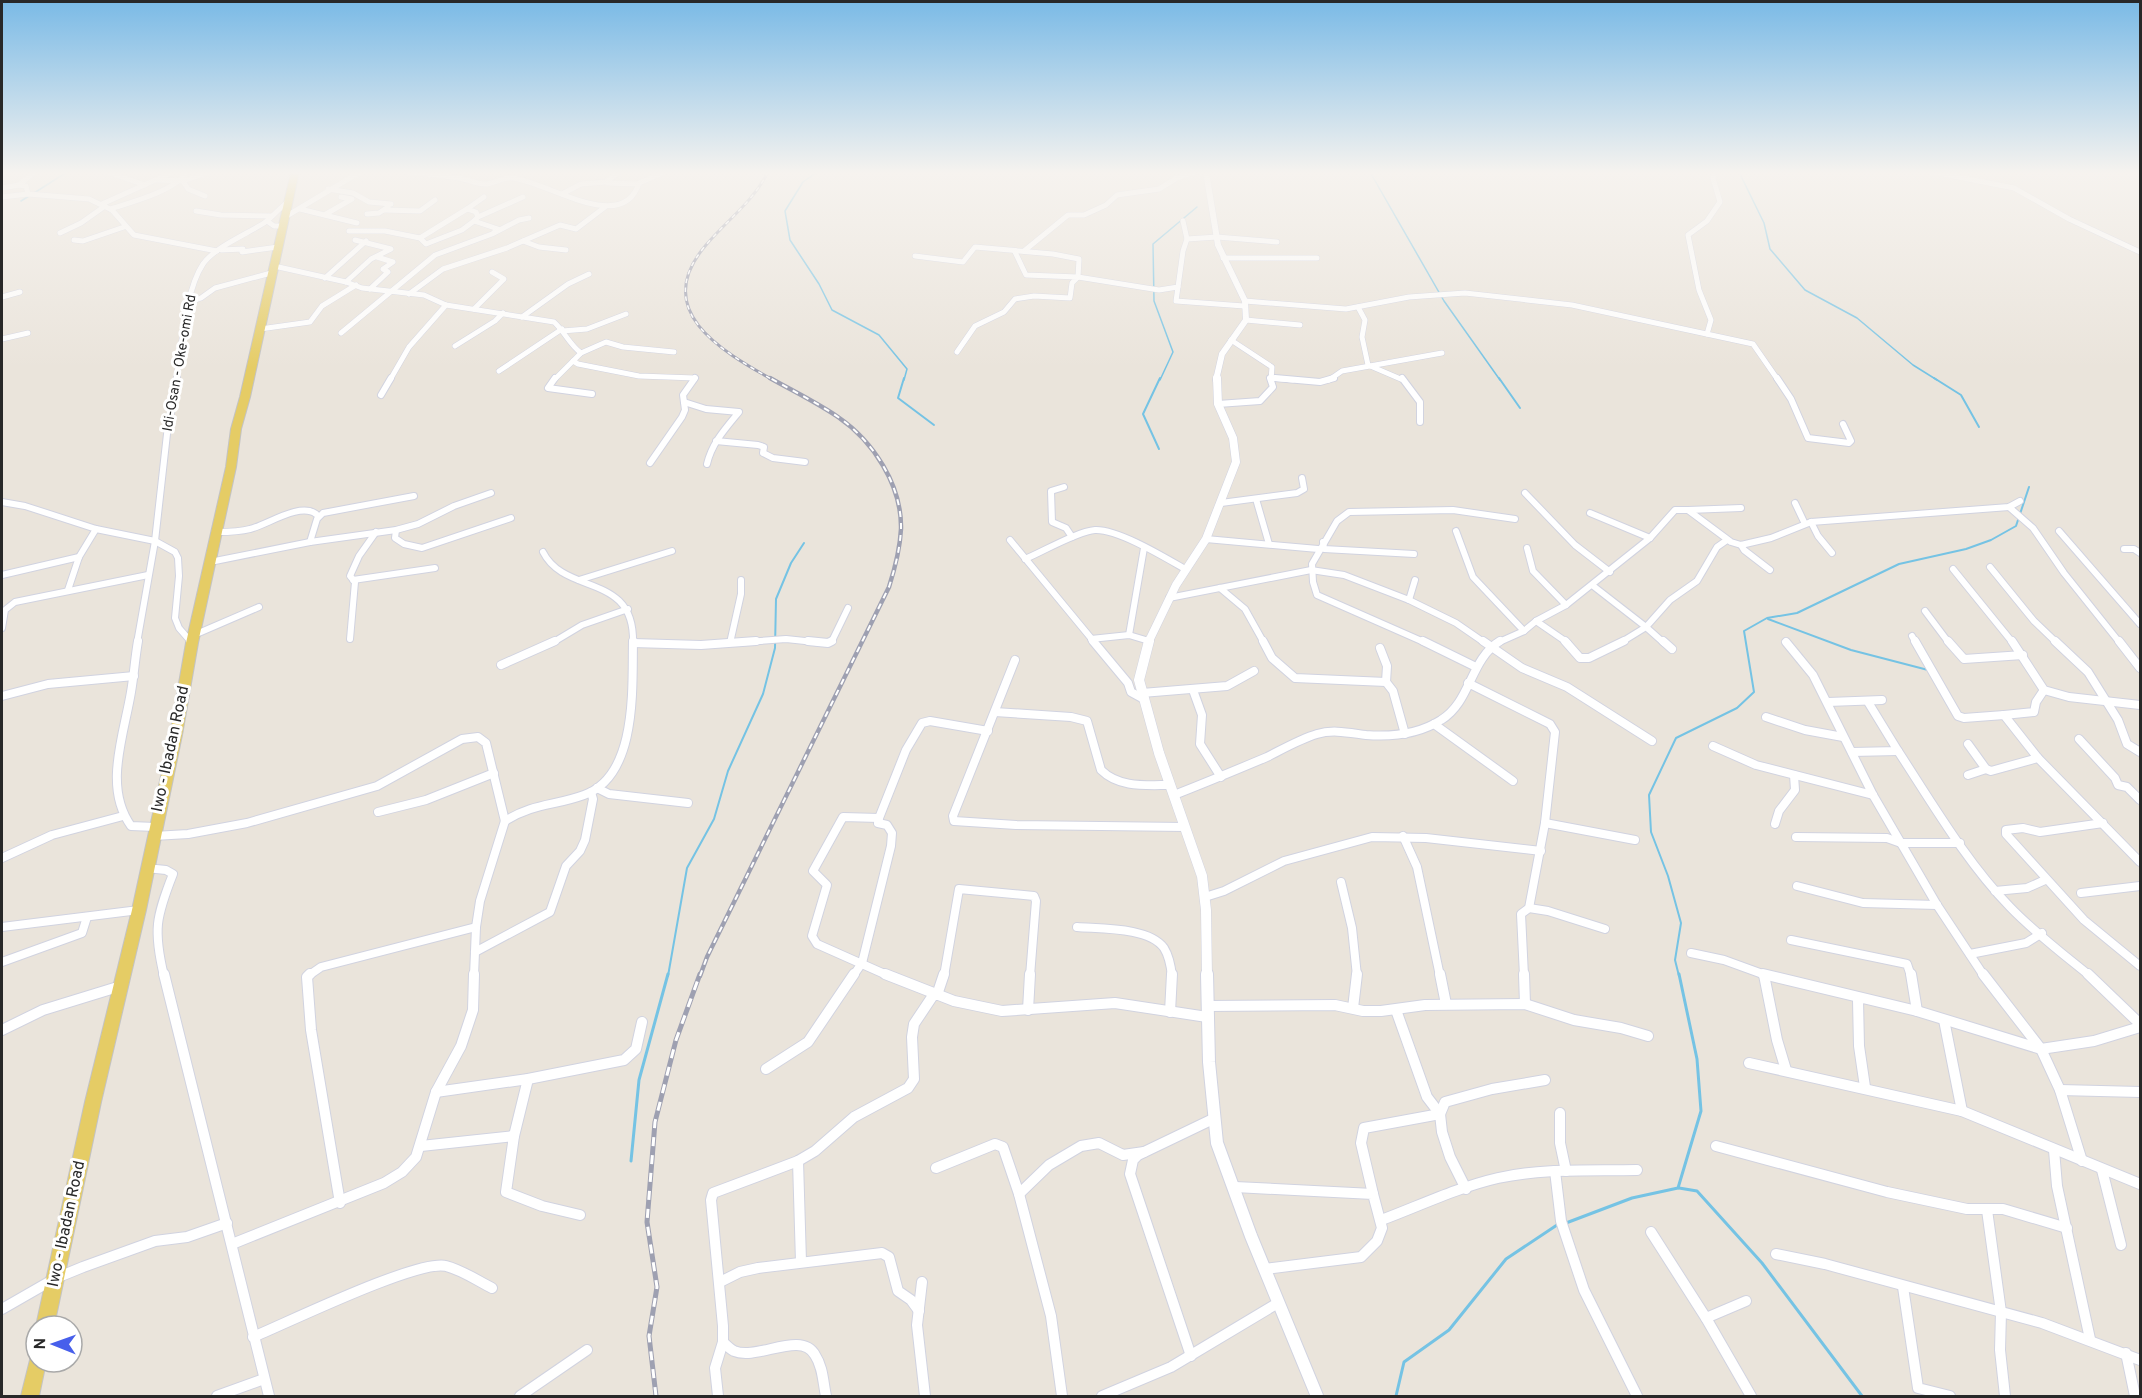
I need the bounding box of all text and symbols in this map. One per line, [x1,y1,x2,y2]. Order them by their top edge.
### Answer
street label: Idi-Osan - Oke-omi Rd [160,293,200,433]
street label: Iwo - Ibadan Road [148,684,194,814]
street label: Iwo - Ibadan Road [44,1159,90,1289]
north arrow [24,1314,84,1374]
text: N [31,1338,51,1350]

